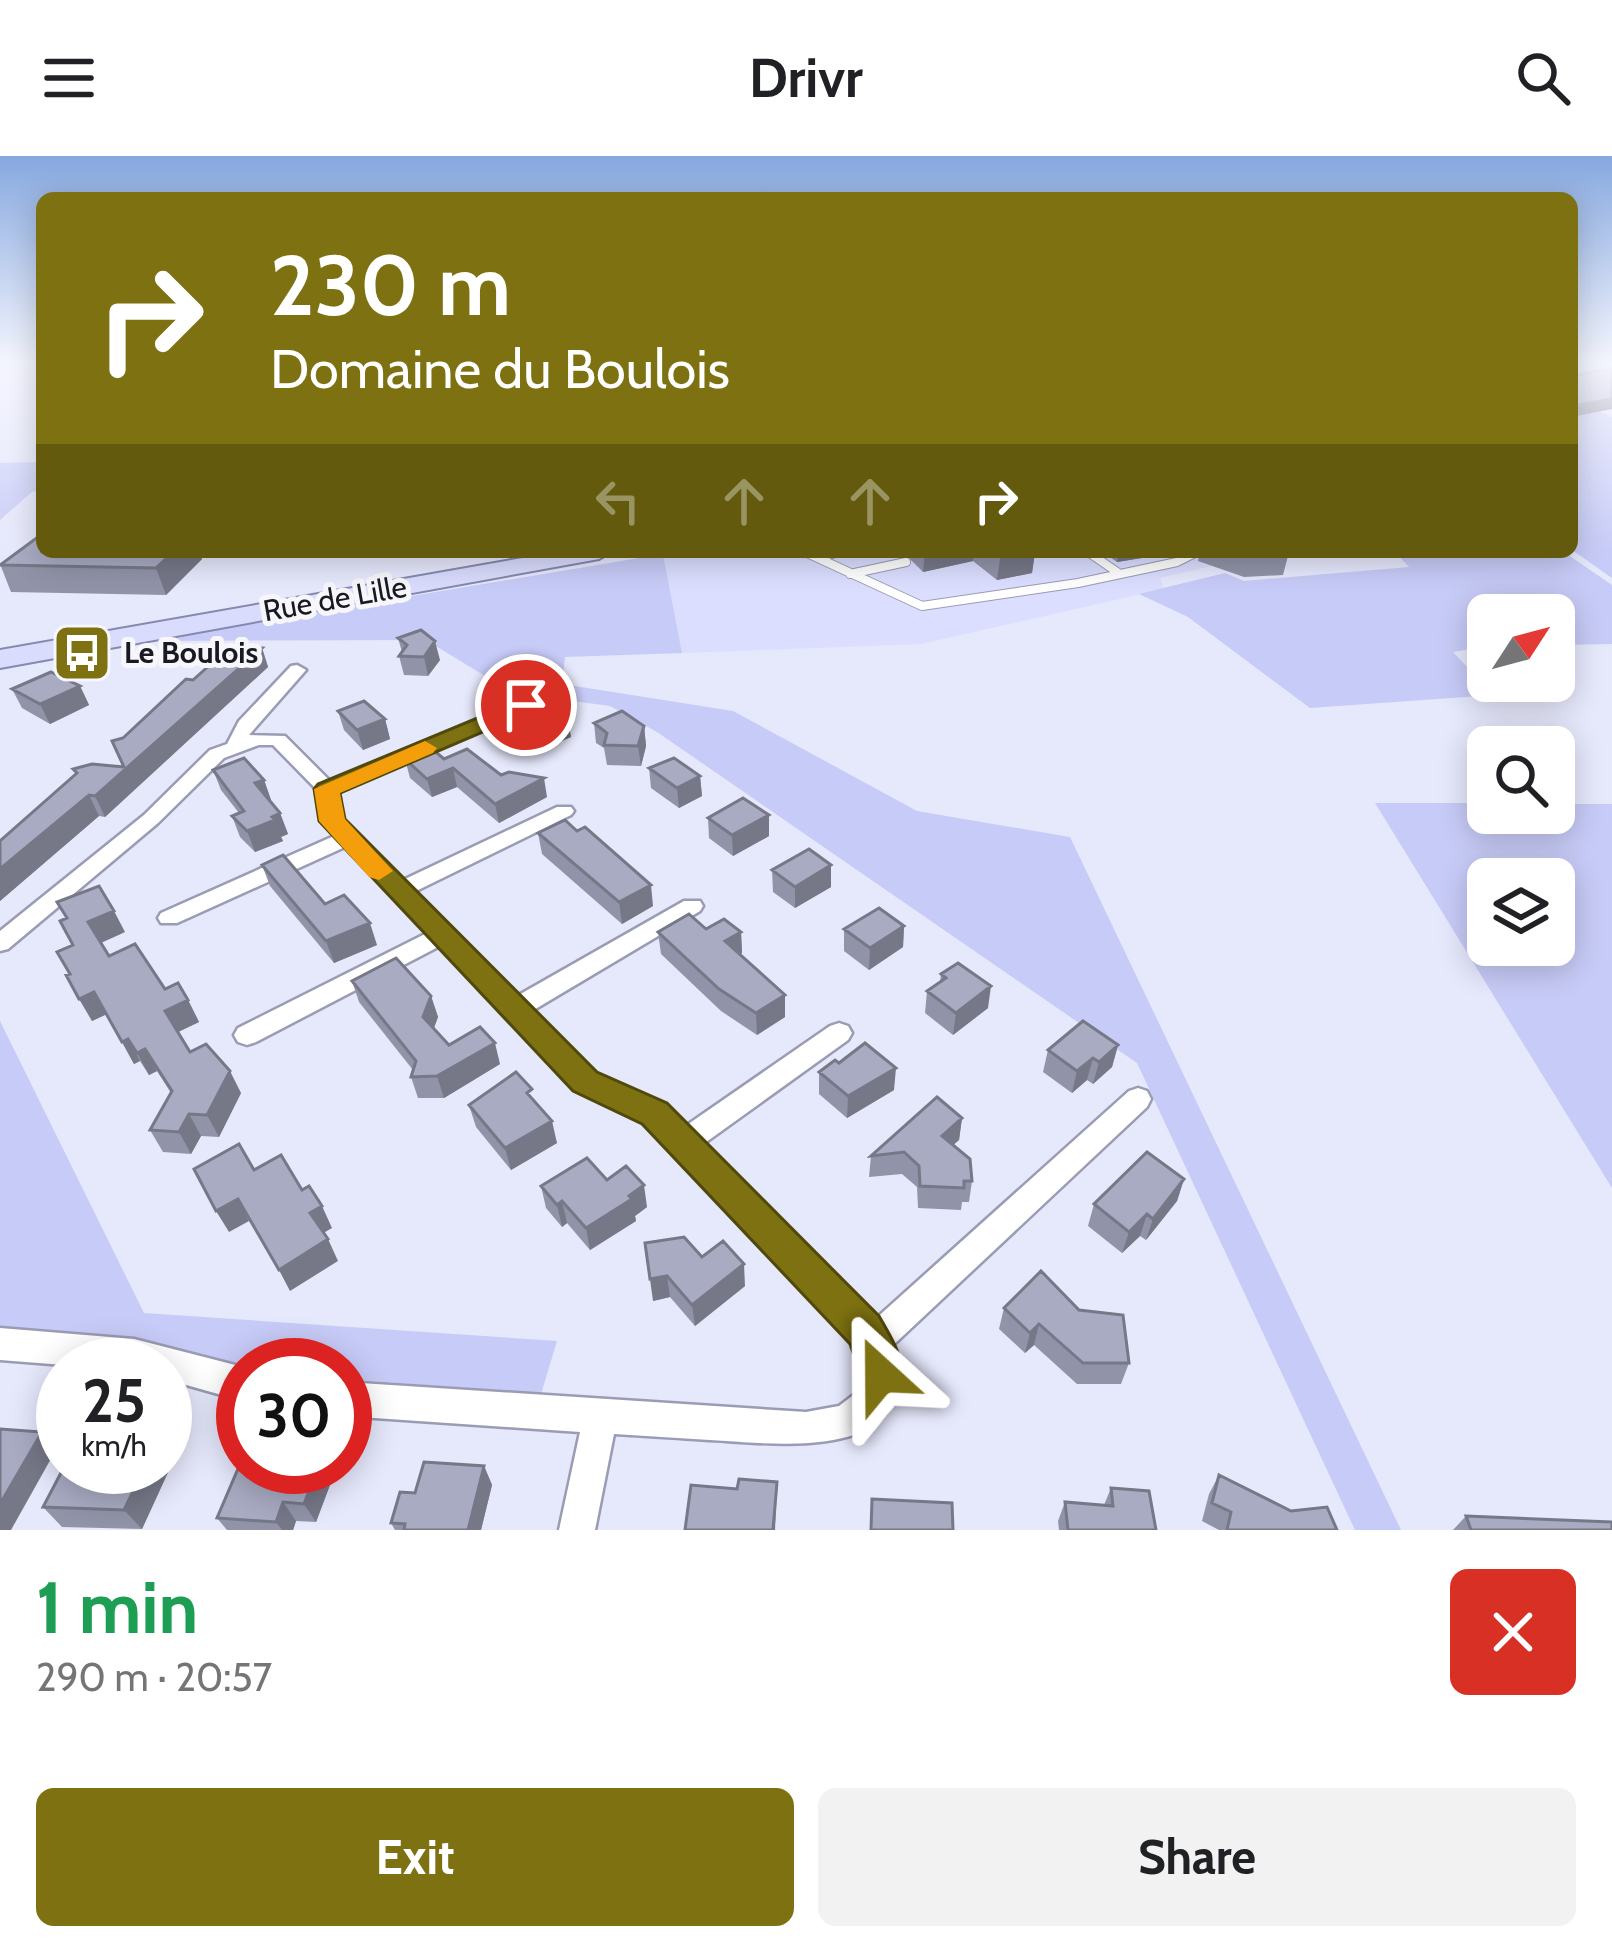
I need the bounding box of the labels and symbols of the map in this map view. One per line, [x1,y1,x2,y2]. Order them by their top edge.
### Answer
street label: Rue de Lille [260,568,410,629]
north arrow [1467,594,1575,702]
bus stop icon: Le Boulois [51,622,113,684]
place label: Le Boulois [124,634,258,671]
pin [475,654,577,756]
position arrow [818,1312,944,1438]
speed limit sign: 30 [216,1338,372,1494]

